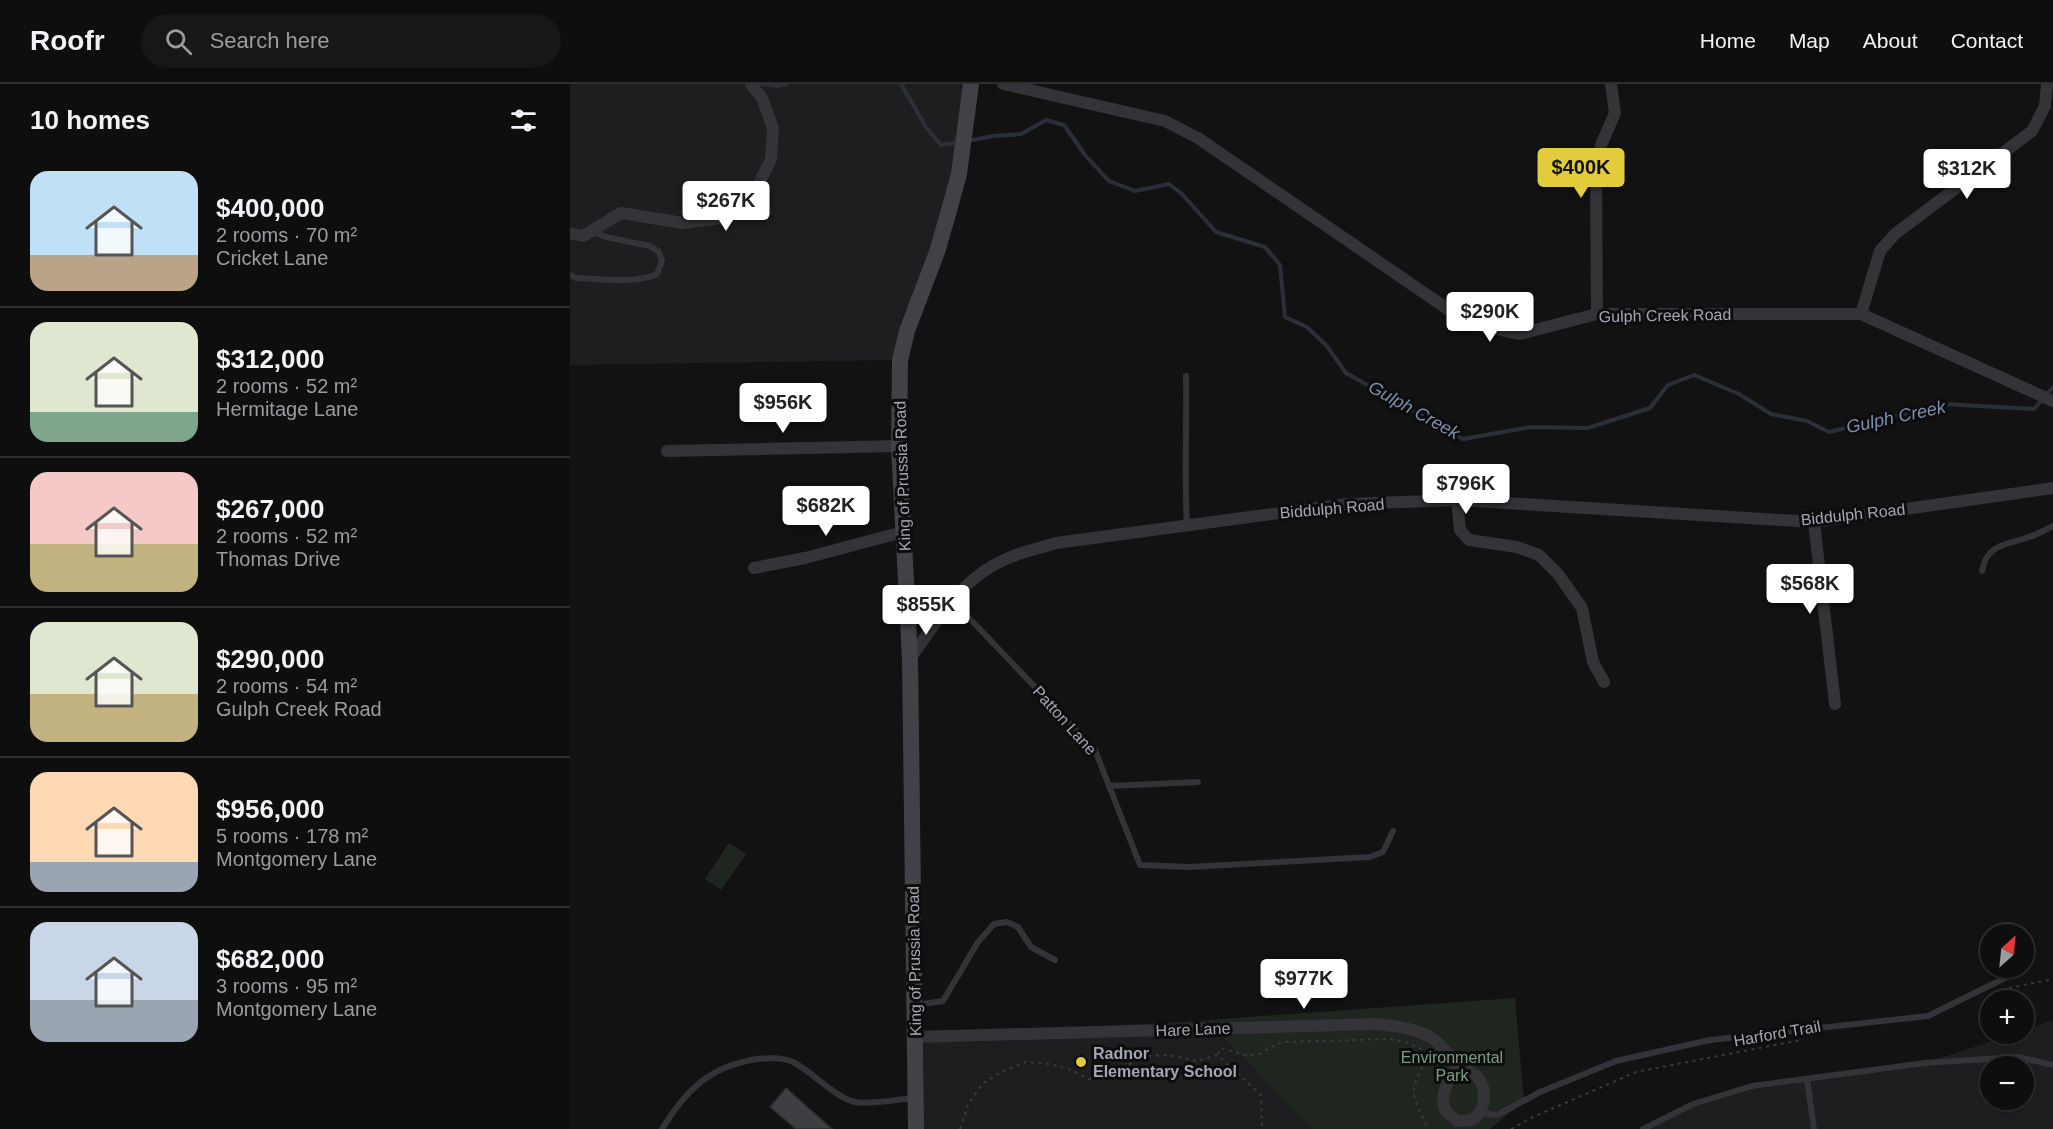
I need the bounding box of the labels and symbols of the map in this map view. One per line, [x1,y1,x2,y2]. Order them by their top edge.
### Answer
pin: $400K [1539,148,1623,199]
pin: $312K [1925,149,2009,200]
pin: $267K [684,181,768,232]
pin: $290K [1448,292,1532,343]
street label: Gulph Creek Road [1599,306,1731,325]
water label: Gulph Creek [1365,377,1464,444]
pin: $956K [741,383,825,434]
water label: Gulph Creek [1844,397,1948,437]
street label: King of Prussia Road [891,401,914,551]
pin: $796K [1424,464,1508,515]
pin: $682K [784,486,868,537]
street label: Biddulph Road [1279,495,1385,522]
street label: Biddulph Road [1800,501,1906,528]
pin: $568K [1768,564,1852,615]
pin: $855K [884,585,968,636]
street label: Patton Lane [1029,683,1100,758]
street label: King of Prussia Road [905,886,924,1036]
north arrow [1980,924,2034,978]
pin: $977K [1262,959,1346,1010]
street label: Harford Trail [1732,1017,1822,1050]
street label: Hare Lane [1155,1020,1231,1039]
place label: Radnor Elementary School [1093,1045,1237,1080]
park label: Environmental Park [1401,1049,1503,1084]
marker: Radnor Elementary School [1074,1055,1088,1069]

